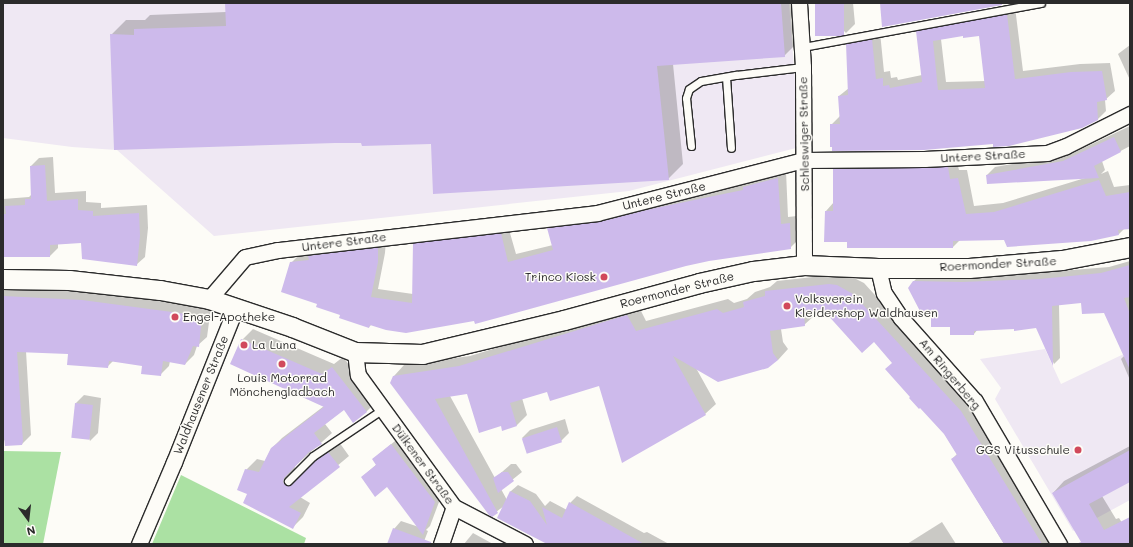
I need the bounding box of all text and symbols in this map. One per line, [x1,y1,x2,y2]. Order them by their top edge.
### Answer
street label: Schleswiger Straße [796,77,812,191]
street label: Untere Straße [940,147,1026,165]
street label: Untere Straße [621,179,707,213]
street label: Untere Straße [301,230,387,254]
street label: Roermonder Straße [939,254,1057,274]
street label: Roermonder Straße [618,269,736,311]
place label: Trinco Kiosk [525,270,596,284]
marker: Trinco Kiosk [599,272,609,282]
place label: Volksverein Kleidershop Waldhausen [795,292,938,320]
marker: Volksverein Kleidershop Waldhausen [782,301,792,311]
place label: Engel-Apotheke [183,310,275,324]
marker: Engel-Apotheke [170,312,180,322]
street label: Waldhausener Straße [170,333,232,457]
street label: Am Ringerberg [916,336,984,412]
place label: La Luna [252,338,297,352]
marker: La Luna [239,340,249,350]
marker: Louis Motorrad Mönchengladbach [277,359,287,369]
place label: Louis Motorrad Mönchengladbach [229,371,335,399]
street label: Dülkener Straße [389,421,457,507]
place label: GGS Vitusschule [976,443,1070,457]
marker: GGS Vitusschule [1073,445,1083,455]
north arrow [8,499,48,539]
text: N [25,523,37,539]

